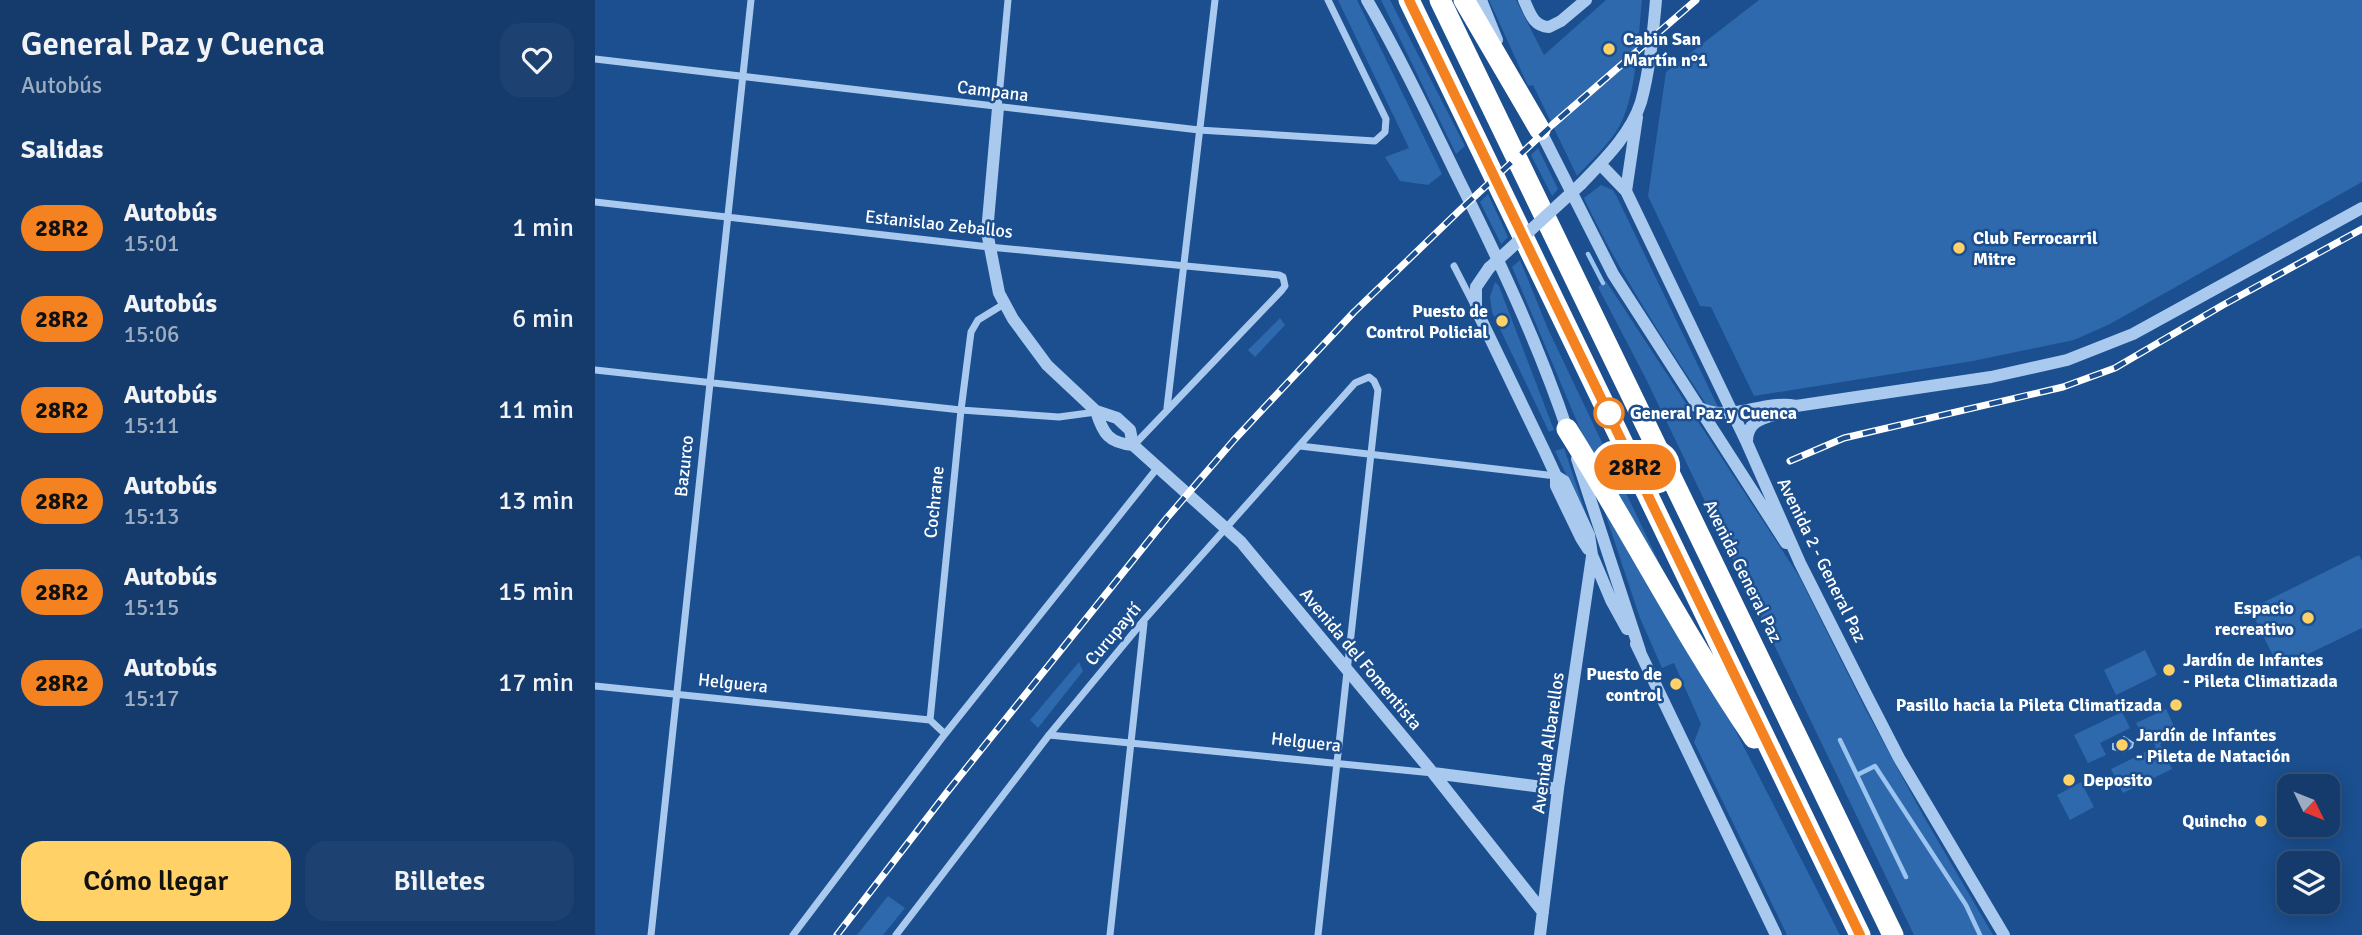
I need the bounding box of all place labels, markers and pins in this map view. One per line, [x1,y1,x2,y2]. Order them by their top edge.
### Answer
place label: Cabin San Martín n°1 [1623,28,1708,71]
marker: Cabin San Martín n°1 [1601,41,1617,57]
place label: Club Ferrocarril Mitre [1973,227,2098,270]
marker: Club Ferrocarril Mitre [1951,240,1967,256]
place label: Puesto de Control Policial [1366,300,1488,343]
marker: Puesto de Control Policial [1494,313,1510,329]
marker: General Paz y Cuenca [1594,398,1624,428]
place label: General Paz y Cuenca [1630,402,1797,424]
place label: Espacio recreativo [2215,597,2294,640]
marker: Espacio recreativo [2300,610,2316,626]
place label: Jardín de Infantes - Pileta Climatizada [2183,649,2338,692]
marker: Jardín de Infantes - Pileta Climatizada [2161,662,2177,678]
place label: Puesto de control [1586,663,1662,706]
marker: Puesto de control [1668,676,1684,692]
place label: Pasillo hacia la Pileta Climatizada [1896,694,2162,716]
marker: Pasillo hacia la Pileta Climatizada [2168,697,2184,713]
place label: Jardín de Infantes - Pileta de Natación [2136,724,2291,767]
marker: Jardín de Infantes - Pileta de Natación [2114,737,2130,753]
place label: Deposito [2083,769,2152,791]
marker: Deposito [2061,772,2077,788]
place label: Quincho [2182,810,2247,832]
marker: Quincho [2253,813,2269,829]

